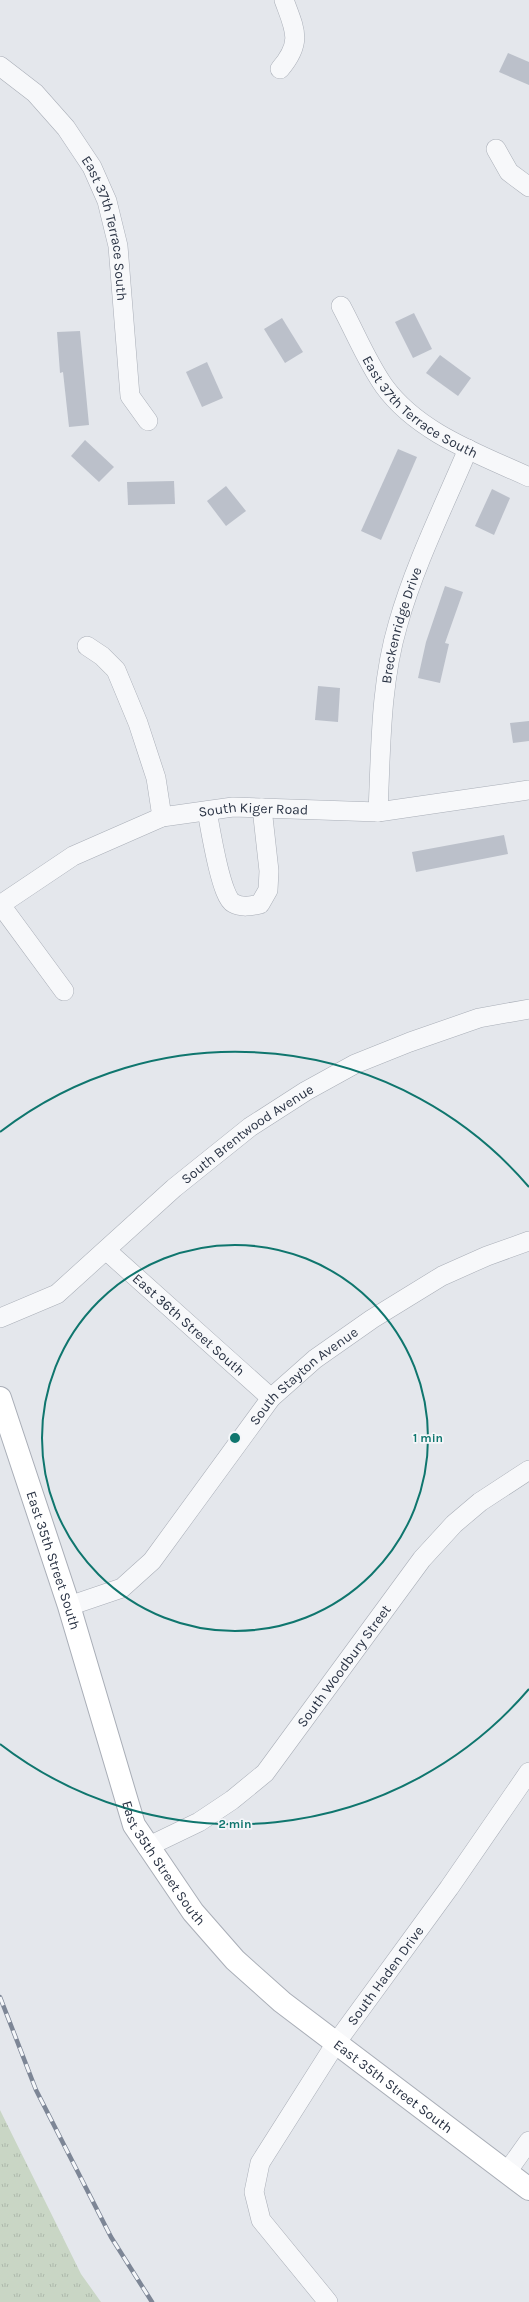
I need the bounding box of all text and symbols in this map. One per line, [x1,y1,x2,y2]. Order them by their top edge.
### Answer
street label: East 37th Terrace South [78,152,130,302]
street label: East 37th Terrace South [359,353,481,462]
street label: Breckenridge Drive [378,565,426,685]
street label: South Kiger Road [197,799,308,821]
street label: South Brentwood Avenue [178,1081,317,1188]
street label: East 36th Street South [129,1270,248,1380]
street label: South Stayton Avenue [246,1324,361,1429]
centre of rings [228,1431,242,1445]
text: 1 min [413,1431,443,1445]
street label: East 35th Street South [22,1489,84,1632]
street label: South Woodbury Street [294,1602,395,1731]
street label: East 35th Street South [118,1799,209,1929]
text: 2 min [218,1817,252,1831]
street label: South Haden Drive [344,1923,427,2029]
street label: East 35th Street South [330,2036,456,2137]

